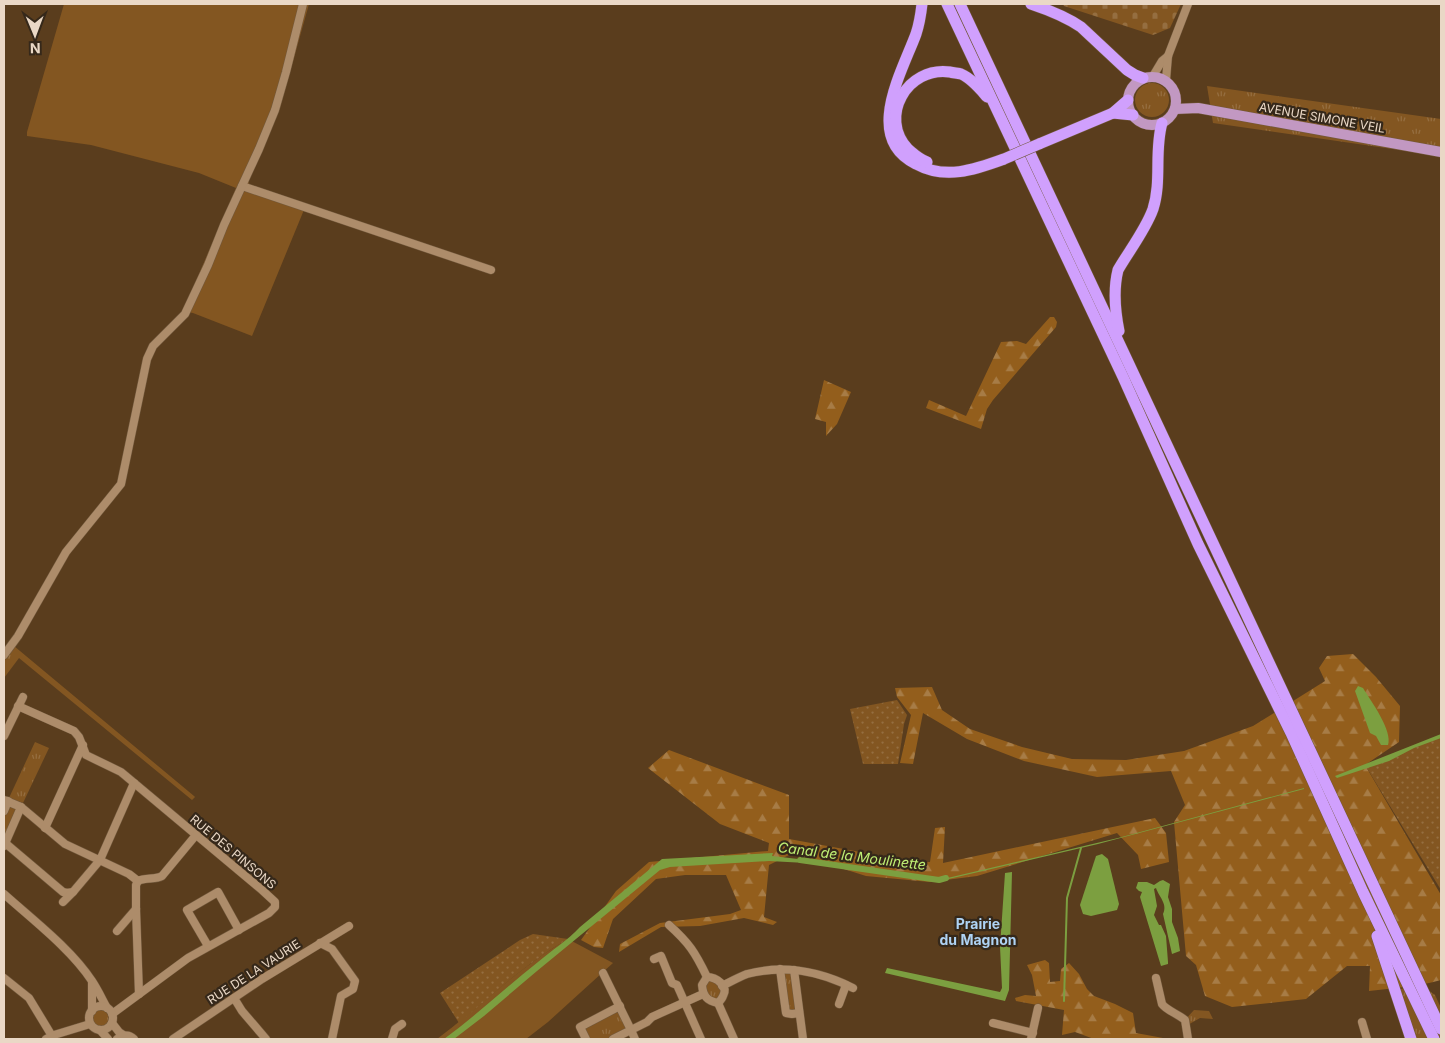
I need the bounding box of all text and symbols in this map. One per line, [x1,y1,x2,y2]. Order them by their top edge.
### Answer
north arrow [10,10,60,60]
text: N [30,40,41,57]
street label: AVENUE SIMONE VEIL [1258,99,1386,136]
street label: RUE DES PINSONS [187,811,280,892]
water label: Canal de la Moulinette [777,838,927,873]
district label: Prairie du Magnon [940,915,1016,948]
street label: RUE DE LA VAURIE [205,936,303,1007]

